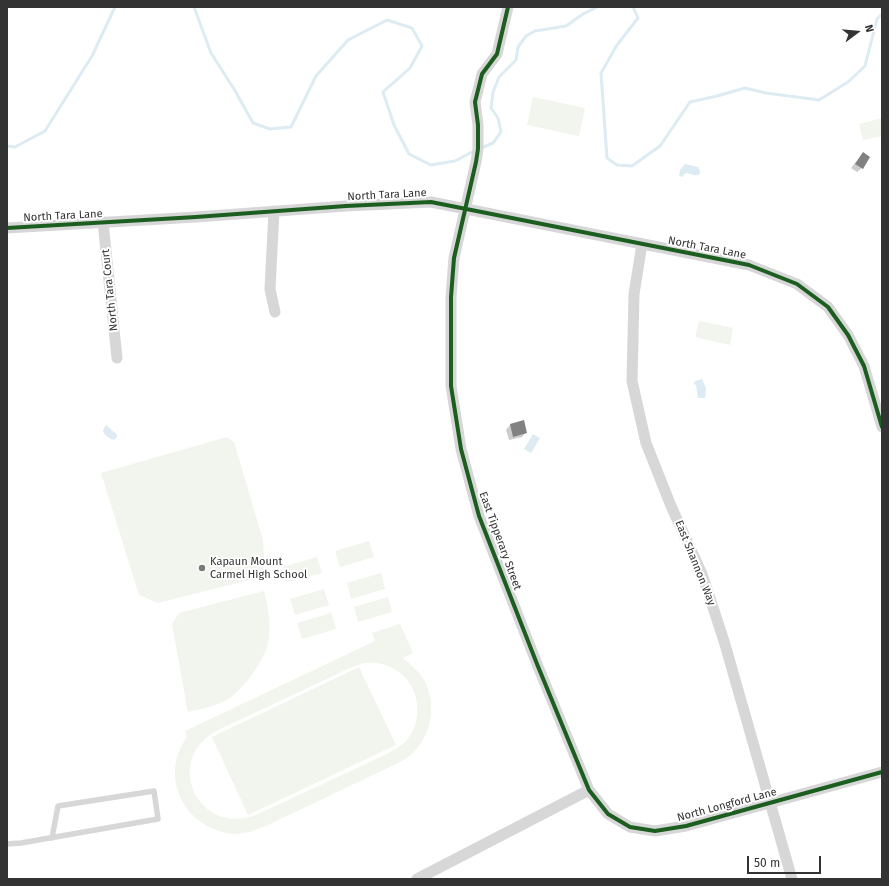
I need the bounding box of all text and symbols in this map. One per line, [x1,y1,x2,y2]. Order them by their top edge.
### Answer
north arrow [837,12,877,52]
text: N [862,23,876,34]
street label: North Tara Lane [347,186,427,204]
street label: North Tara Lane [23,207,103,225]
street label: North Tara Lane [667,234,747,262]
street label: North Tara Court [99,248,121,332]
street label: East Tipperary Street [476,490,524,592]
street label: East Shannon Way [672,518,718,608]
place label: Kapaun Mount Carmel High School [210,555,307,581]
marker: Kapaun Mount Carmel High School [197,563,207,573]
street label: North Longford Lane [676,785,778,825]
scale bar [749,848,823,874]
text: 50 m [754,856,780,870]

